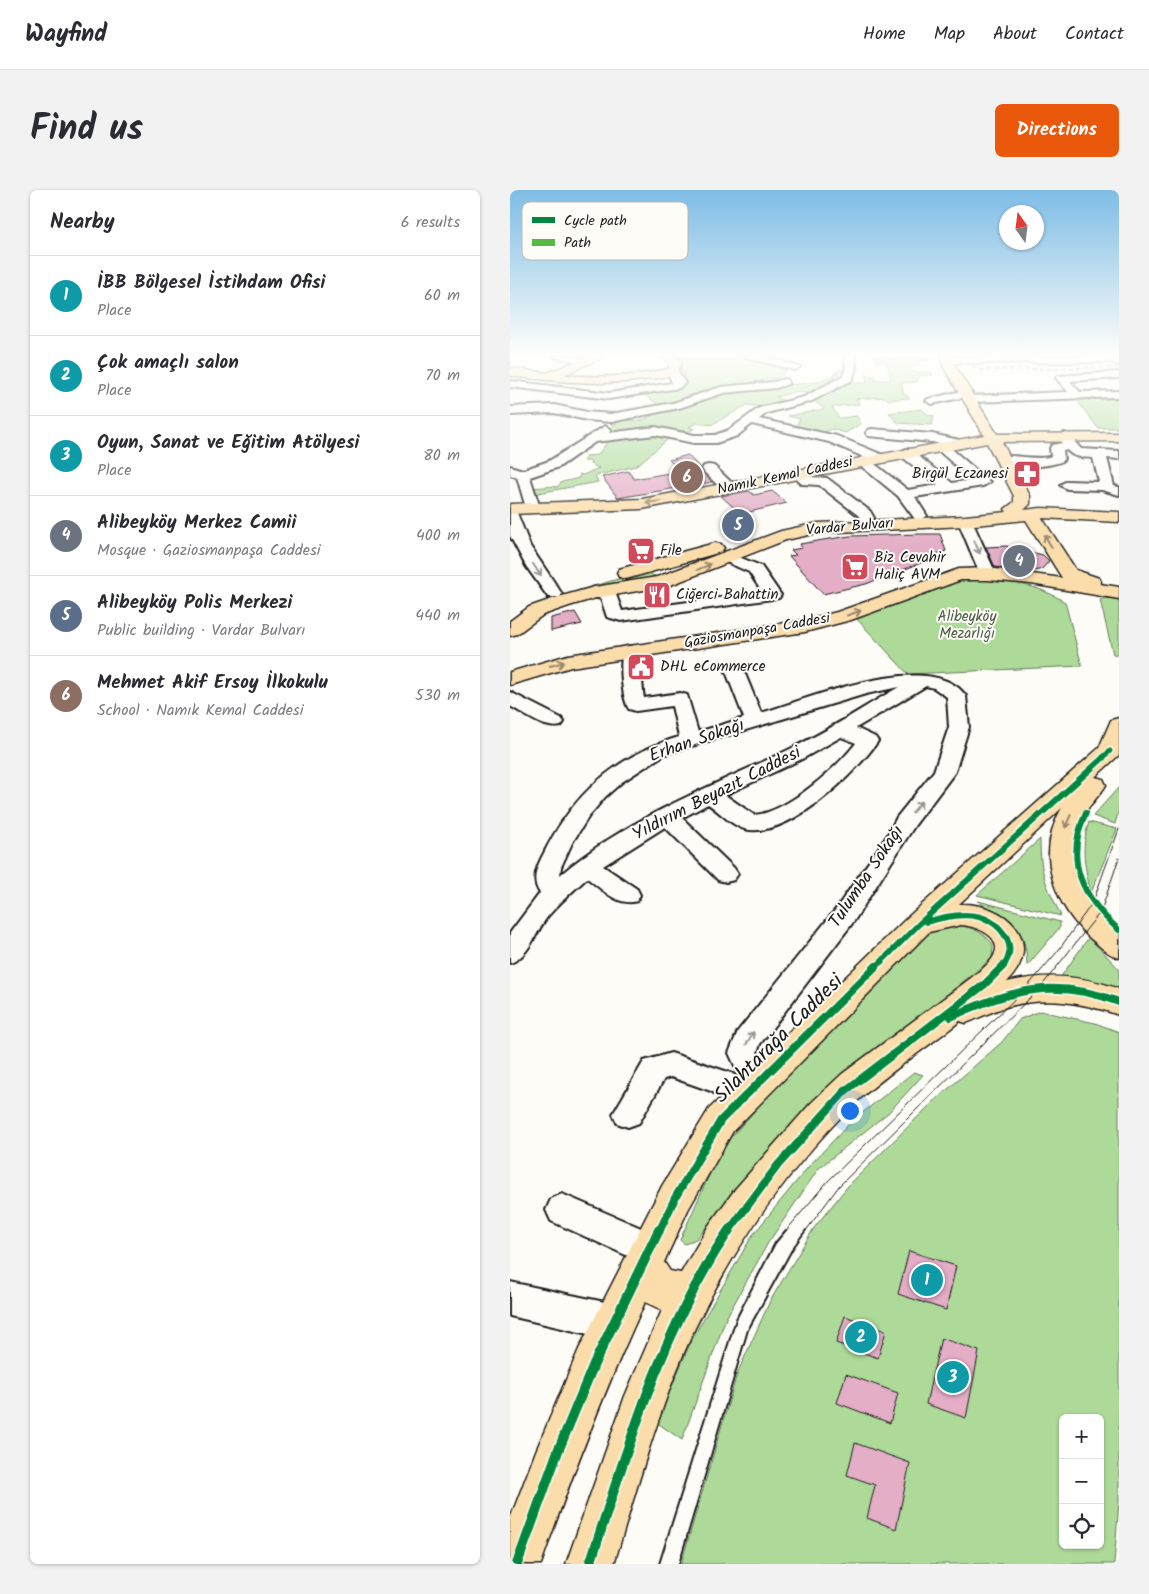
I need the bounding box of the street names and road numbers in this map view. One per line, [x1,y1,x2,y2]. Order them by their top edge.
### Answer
street label: Namık Kemal Caddesi [715,450,856,502]
street label: Vardar Bulvarı [805,511,895,543]
street label: Gaziosmanpaşa Caddesi [682,606,833,656]
street label: Erhan Sokağı [645,711,749,771]
street label: Yıldırım Beyazıt Caddesi [628,739,807,849]
street label: Tulumba Sokağı [822,820,912,934]
street label: Silahtarağa Caddesi [706,966,852,1112]

